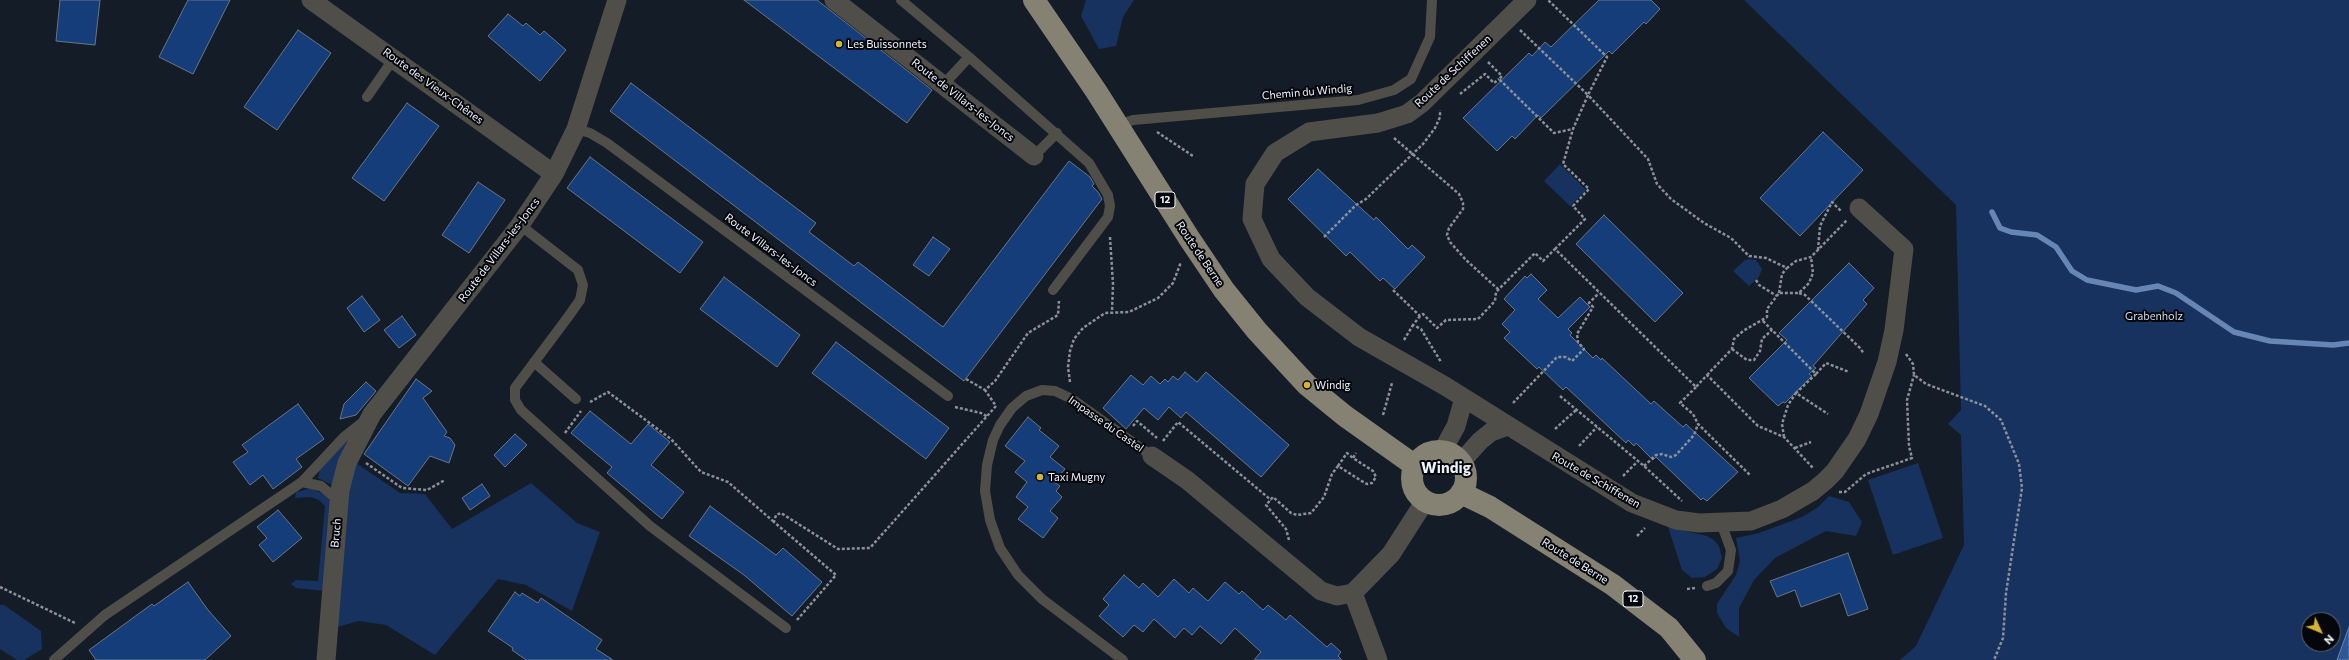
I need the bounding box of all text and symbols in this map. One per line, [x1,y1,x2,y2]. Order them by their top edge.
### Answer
street label: Route de Schiffenen [1412,32,1494,110]
place label: Les Buissonnets [847,37,927,51]
marker: Les Buissonnets [834,39,844,49]
street label: Route des Vieux-Chênes [380,45,486,127]
street label: Route de Villars-les-Joncs [909,56,1017,144]
street label: Chemin du Windig [1261,81,1353,103]
road number: 12 [1155,192,1175,208]
street label: Route de Villars-les-Joncs [456,195,542,305]
street label: Route Villars-les-Joncs [722,211,820,289]
street label: Route de Berne [1173,219,1227,289]
park label: Grabenholz [2125,309,2183,323]
place label: Windig [1315,378,1350,392]
marker: Windig [1302,380,1312,390]
street label: Impasse du Castel [1066,393,1146,455]
street label: Route de Schiffenen [1550,449,1642,511]
district label: Windig [1421,459,1471,477]
place label: Taxi Mugny [1048,470,1105,484]
marker: Taxi Mugny [1035,472,1045,482]
street label: Bruch [328,518,344,548]
street label: Route de Berne [1539,535,1611,587]
road number: 12 [1623,591,1643,607]
north arrow [2301,612,2341,652]
text: N [2322,632,2337,647]

